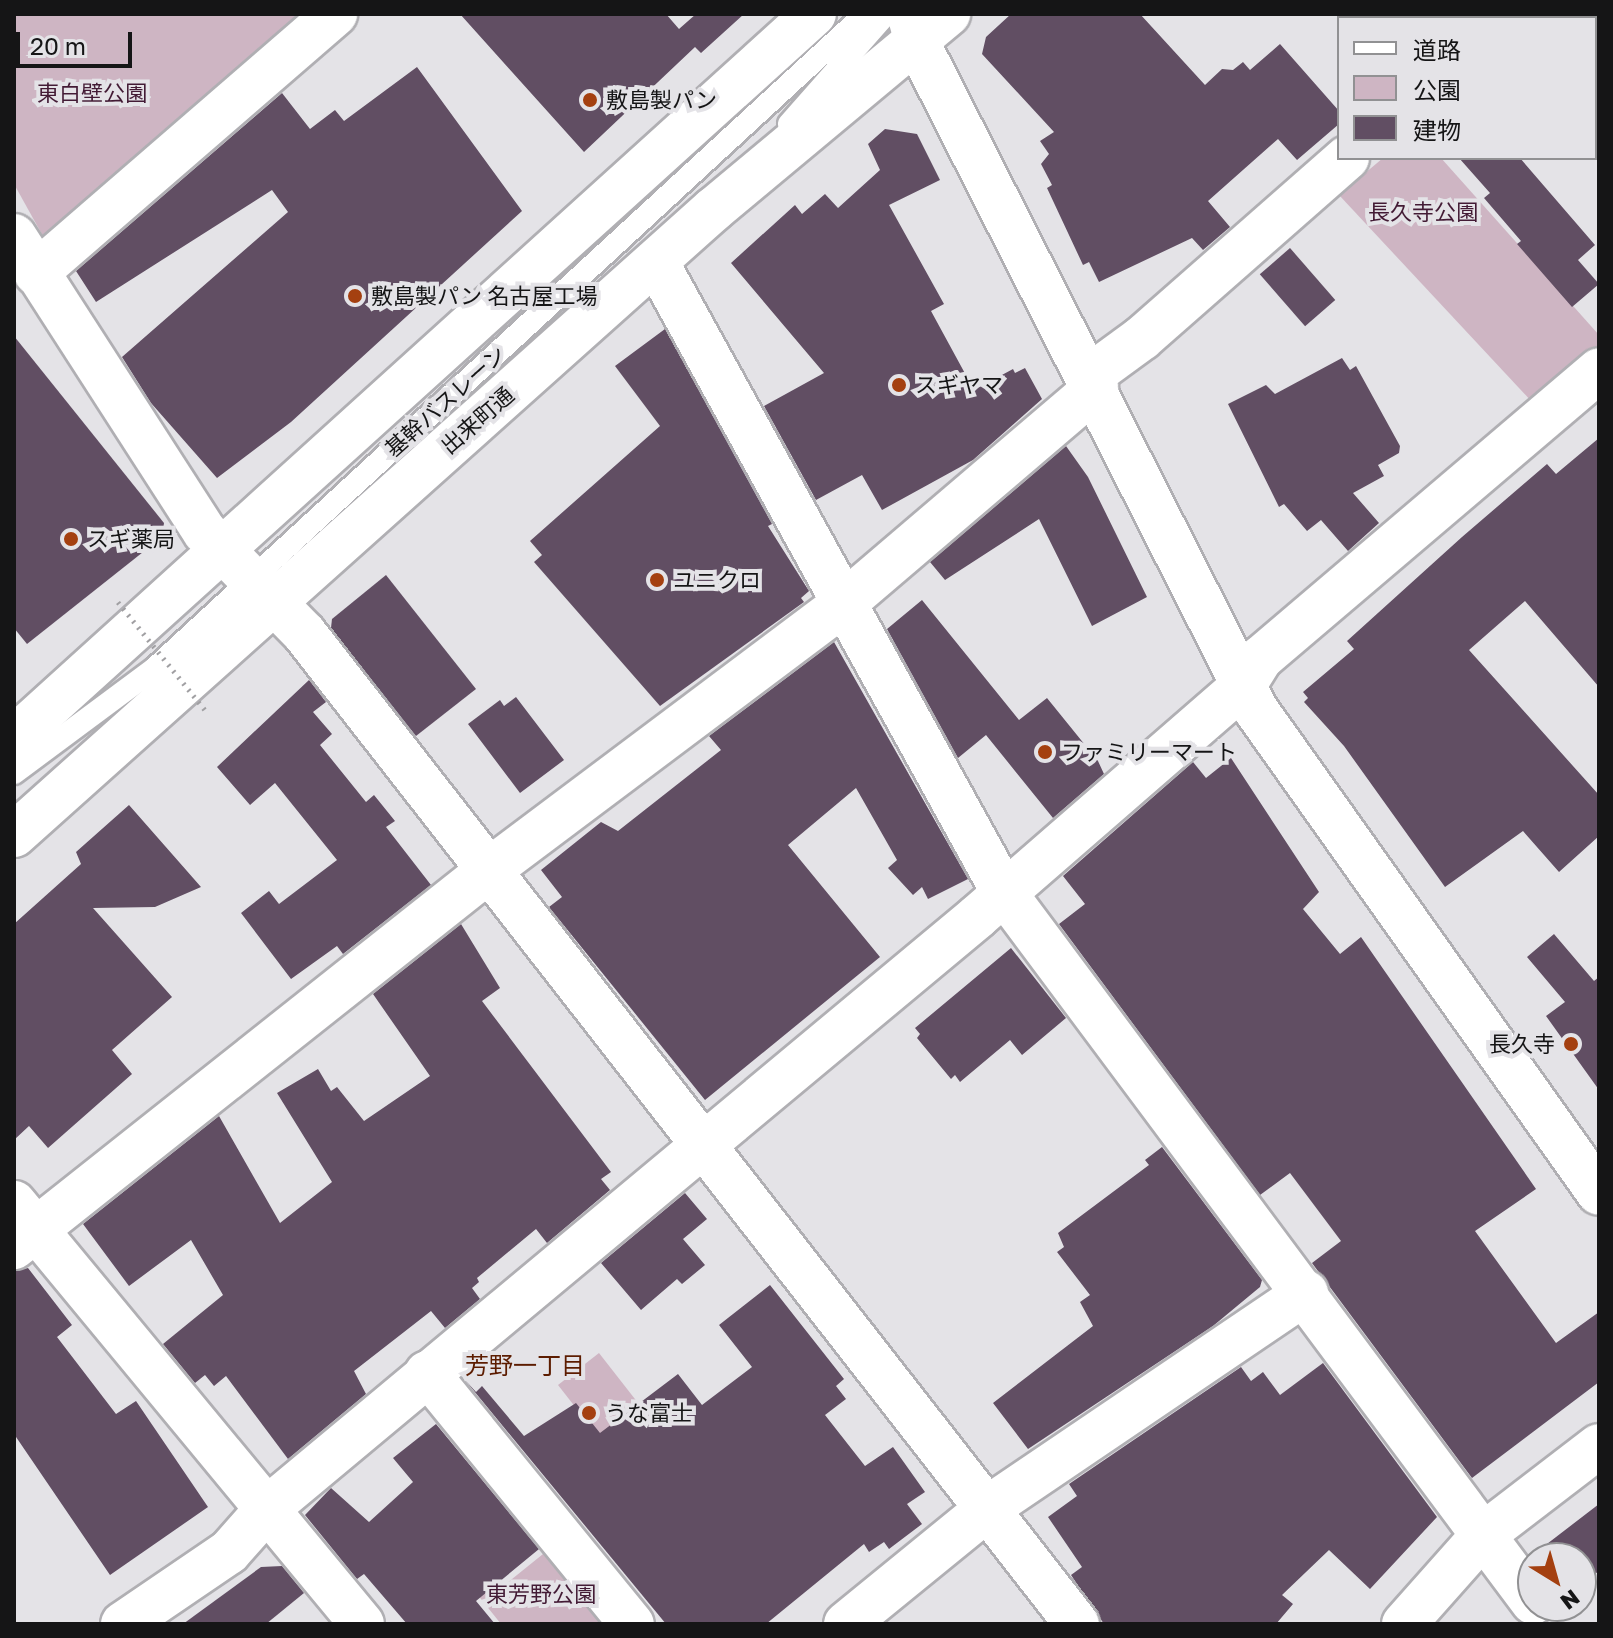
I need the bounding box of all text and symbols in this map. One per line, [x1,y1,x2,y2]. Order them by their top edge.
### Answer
scale bar [20,16,136,66]
legend [1337,16,1597,160]
text: 20 m [30,31,86,60]
text: 道路 [1413,35,1461,64]
text: 公園 [1413,75,1461,104]
park label: 東白壁公園 [37,80,147,106]
place label: 敷島製パン [606,87,716,113]
marker: 敷島製パン [581,91,599,109]
text: 建物 [1413,115,1461,144]
park label: 長久寺公園 [1368,199,1478,225]
place label: 敷島製パン 名古屋工場 [371,283,596,309]
marker: 敷島製パン 名古屋工場 [346,287,364,305]
street label: 基幹バスレーン [379,340,511,462]
place label: スギヤマ [915,372,1003,398]
marker: スギヤマ [890,376,908,394]
street label: 出来町通 [435,381,519,459]
place label: スギ薬局 [87,526,175,552]
marker: スギ薬局 [62,530,80,548]
place label: ユニクロ [673,567,761,593]
marker: ユニクロ [648,571,666,589]
place label: ファミリーマート [1061,739,1237,765]
marker: ファミリーマート [1036,743,1054,761]
place label: 長久寺 [1489,1031,1555,1057]
marker: 長久寺 [1562,1035,1580,1053]
district label: 芳野一丁目 [465,1351,585,1379]
place label: うな富士 [605,1400,693,1426]
marker: うな富士 [580,1404,598,1422]
north arrow [1517,1542,1597,1622]
park label: 東芳野公園 [486,1581,596,1607]
text: N [1556,1584,1585,1616]

